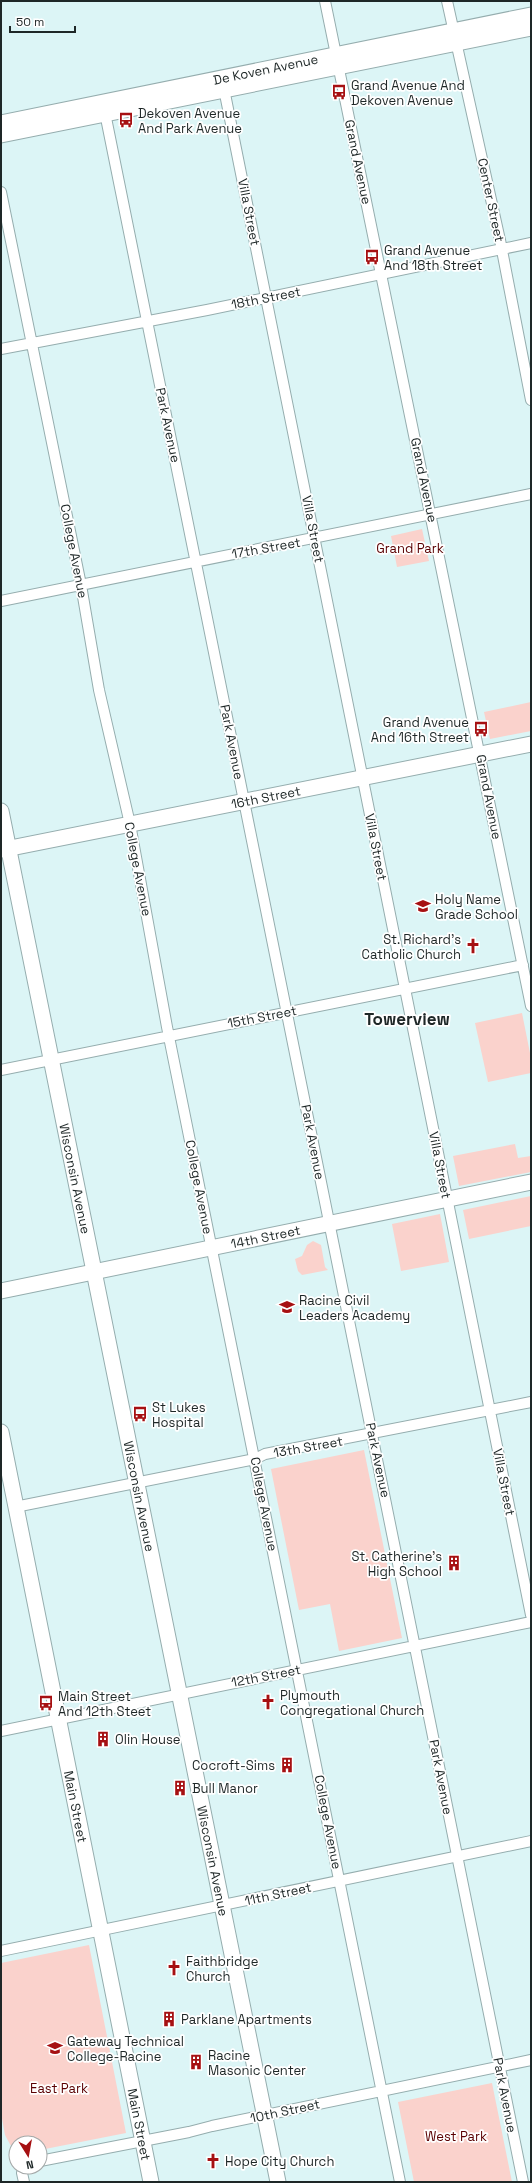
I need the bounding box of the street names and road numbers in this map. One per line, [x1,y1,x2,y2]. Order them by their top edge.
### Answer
street label: De Koven Avenue [212,50,320,88]
street label: Grand Avenue [341,118,375,206]
street label: Center Street [474,157,508,243]
street label: Villa Street [234,177,264,247]
street label: 18th Street [230,283,302,313]
street label: Park Avenue [152,386,184,464]
street label: Grand Avenue [407,436,441,524]
street label: Villa Street [298,494,328,564]
street label: College Avenue [57,502,91,600]
street label: 17th Street [230,534,302,562]
street label: Park Avenue [216,703,248,781]
street label: Grand Avenue [472,753,506,841]
street label: 16th Street [230,782,302,812]
street label: Villa Street [361,812,391,882]
street label: College Avenue [121,820,155,918]
street label: 15th Street [226,1002,298,1032]
street label: Park Avenue [297,1103,329,1181]
street label: Wisconsin Avenue [56,1122,95,1235]
street label: Villa Street [425,1130,455,1200]
street label: College Avenue [182,1138,216,1236]
street label: 14th Street [229,1221,302,1252]
street label: Park Avenue [362,1421,394,1499]
street label: 13th Street [272,1433,344,1461]
street label: Wisconsin Avenue [120,1439,159,1553]
street label: Villa Street [489,1447,519,1517]
street label: College Avenue [247,1455,281,1553]
street label: 12th Street [230,1661,302,1691]
street label: Park Avenue [425,1738,457,1816]
street label: Main Street [60,1769,91,1844]
street label: College Avenue [311,1773,345,1871]
street label: Wisconsin Avenue [194,1804,233,1918]
street label: 11th Street [243,1879,313,1909]
street label: Park Avenue [489,2056,521,2134]
street label: Main Street [124,2087,155,2162]
street label: 10th Street [249,2095,321,2127]

